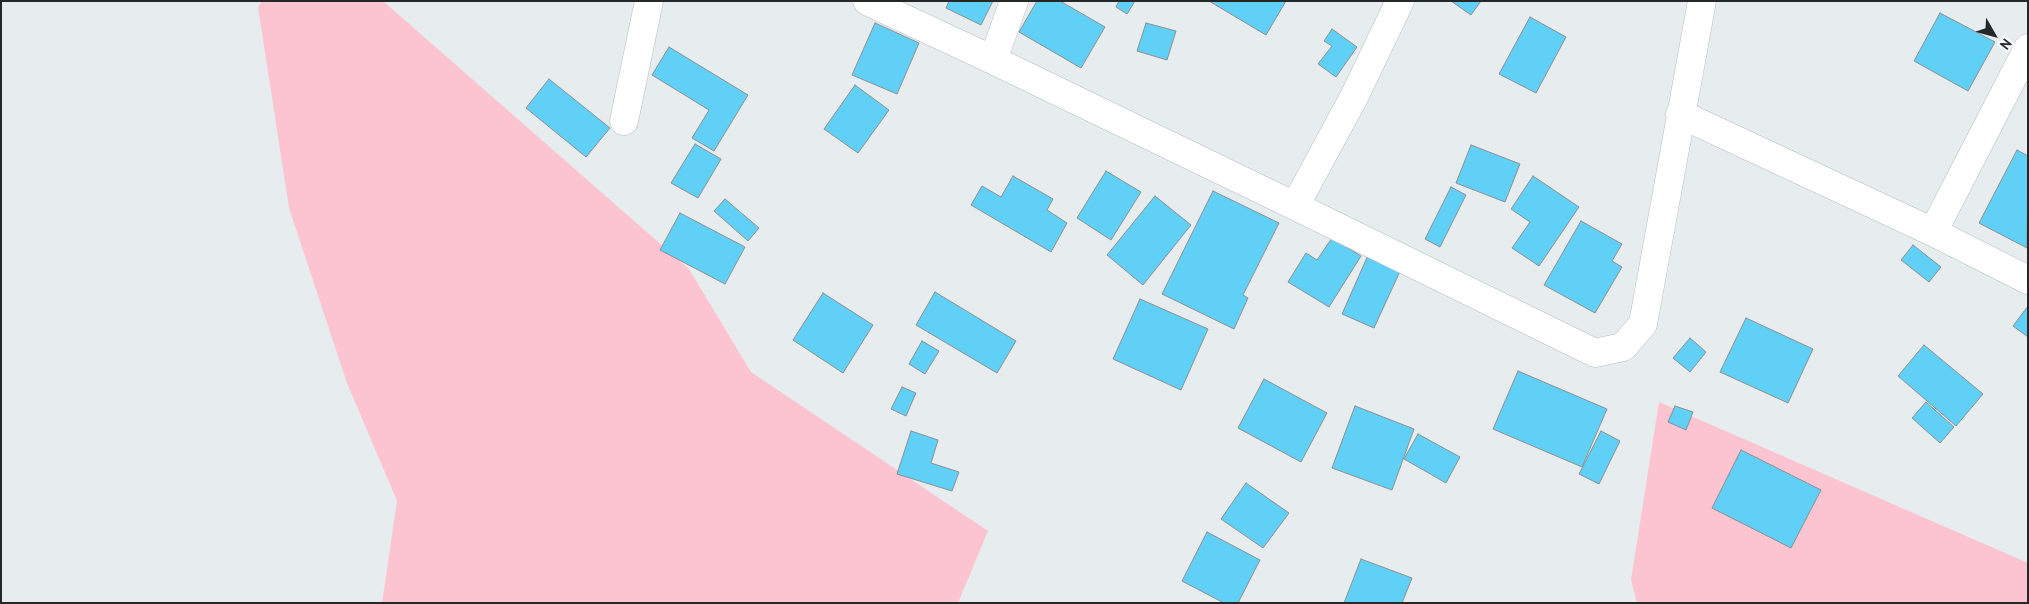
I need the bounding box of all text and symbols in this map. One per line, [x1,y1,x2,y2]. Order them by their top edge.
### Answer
north arrow [1969,10,2019,60]
text: N [1996,35,2016,53]

